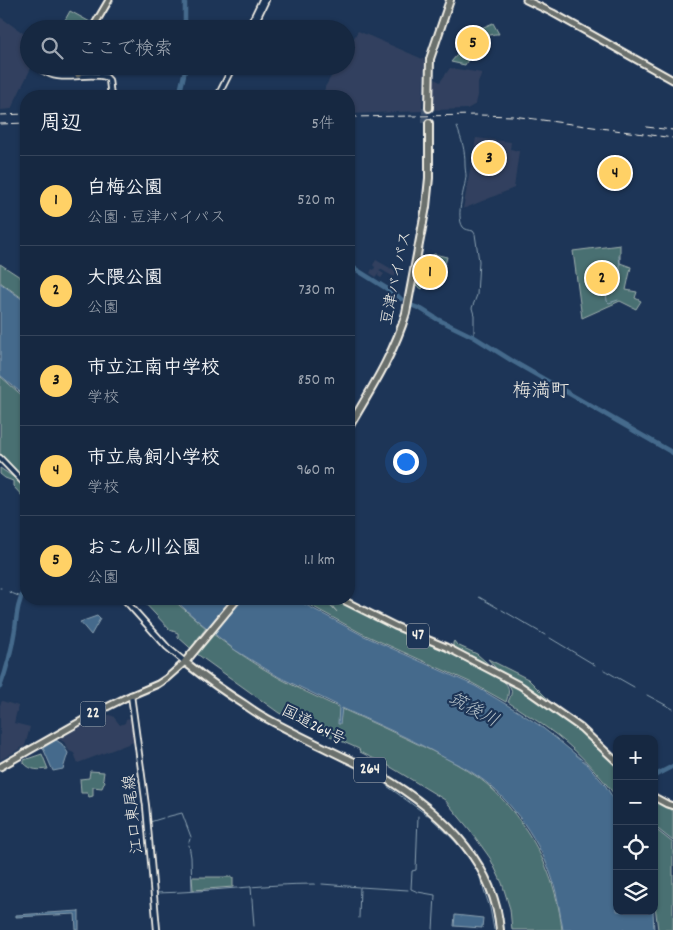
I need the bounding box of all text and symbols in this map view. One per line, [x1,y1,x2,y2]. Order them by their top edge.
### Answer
search box [20,20,355,75]
pin: 5 [457,24,489,62]
icon: search [38,34,66,62]
text: ここで検索 [78,37,173,64]
text: 周辺 [40,110,82,140]
text: 5件 [312,113,335,136]
pin: 3 [473,139,505,177]
pin: 4 [599,154,631,192]
text: 白梅公園 [87,176,163,203]
text: 1 [54,189,58,212]
text: 520 m [297,189,335,212]
text: 公園 · 豆津バイパス [87,207,226,230]
street label: 豆津バイパス [376,229,418,327]
pin: 1 [414,253,446,291]
pin: 2 [586,259,618,297]
text: 大隈公園 [87,266,163,293]
text: 2 [53,279,60,302]
text: 730 m [298,279,335,302]
text: 公園 [87,297,119,320]
text: 市立江南中学校 [87,356,220,383]
text: 3 [52,369,60,392]
text: 850 m [298,369,335,392]
district label: 梅満町 [512,379,570,406]
text: 学校 [87,387,119,410]
text: 市立鳥飼小学校 [87,446,220,473]
your location [393,449,419,475]
text: 4 [53,459,59,482]
text: 960 m [296,459,335,482]
text: 学校 [87,477,119,500]
text: おこん川公園 [87,536,201,563]
text: 5 [52,549,60,572]
text: 1.1 km [304,549,335,572]
text: 公園 [87,567,119,590]
road number: 47 [407,624,429,648]
water label: 筑後川 [443,687,503,735]
street label: 国道264号 [277,700,349,752]
road number: 22 [80,702,106,726]
map controls [613,735,658,915]
button: + [613,735,658,780]
road number: 264 [354,758,386,782]
street label: 江口東尾線 [118,773,150,855]
button: − [613,780,658,825]
button: locate [613,825,658,870]
button: layers [613,870,658,915]

